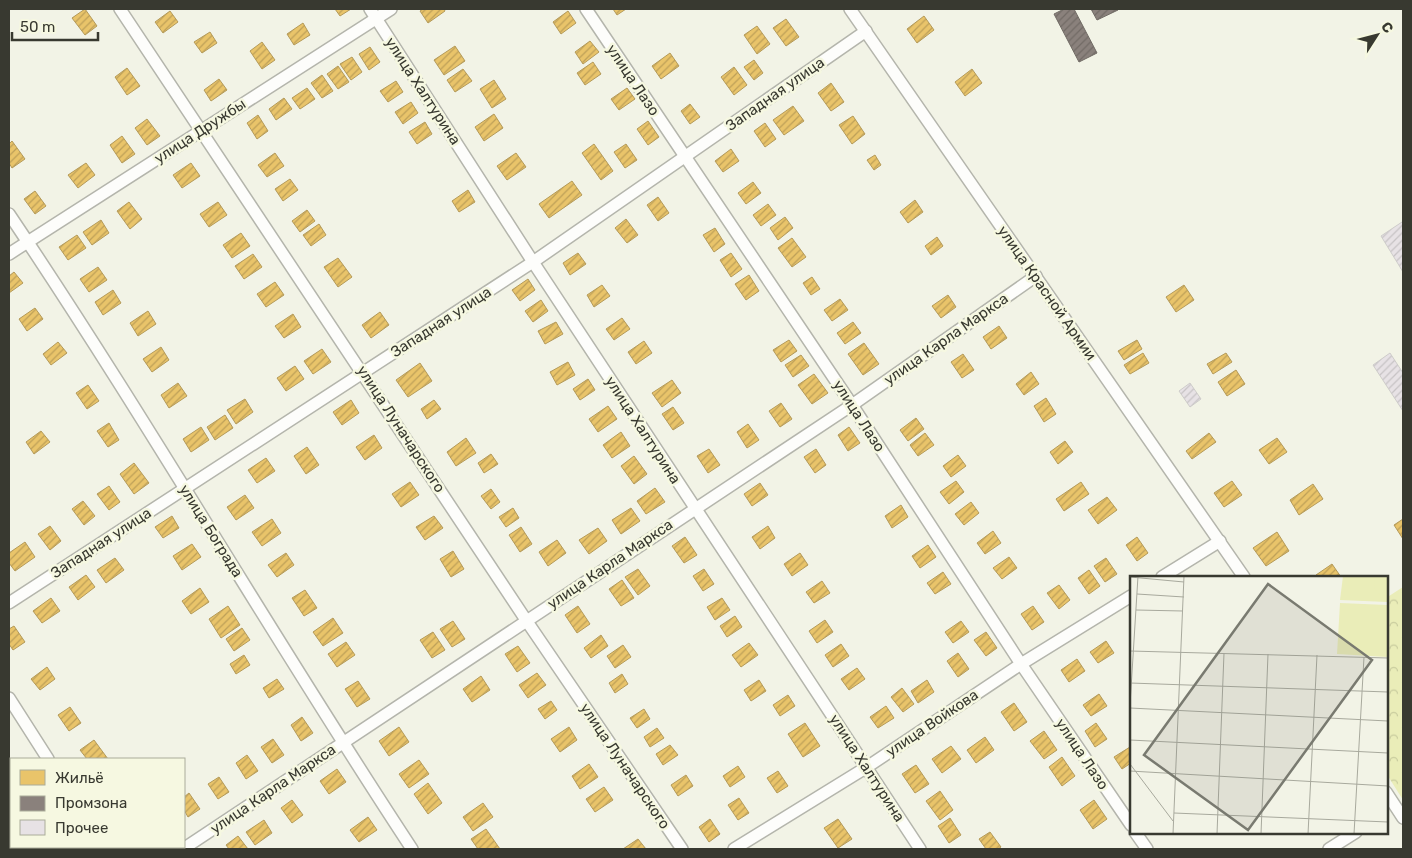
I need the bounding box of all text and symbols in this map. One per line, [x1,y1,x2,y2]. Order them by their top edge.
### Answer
scale bar [12,10,99,42]
north arrow [1352,10,1402,60]
text: 50 m [20,18,55,36]
text: С [1377,19,1397,37]
street label: улица Халтурина [381,34,465,148]
street label: улица Лазо [603,41,663,119]
street label: Западная улица [722,53,828,135]
street label: улица Дружбы [151,95,249,167]
street label: улица Красной Армии [994,222,1100,364]
street label: Западная улица [387,283,495,361]
street label: улица Карла Маркса [880,289,1012,389]
street label: улица Луначарского [353,362,449,496]
street label: улица Халтурина [601,373,685,487]
street label: улица Лазо [829,377,889,455]
street label: улица Бограда [175,481,247,581]
street label: Западная улица [47,504,155,582]
street label: улица Карла Маркса [544,515,676,613]
inset map [1130,576,1387,833]
street label: улица Войкова [882,685,982,761]
street label: улица Луначарского [576,700,674,832]
street label: улица Халтурина [825,711,909,825]
street label: улица Лазо [1052,715,1112,793]
street label: улица Карла Маркса [207,740,339,838]
legend [10,758,185,848]
text: Жильё [55,769,104,787]
text: Промзона [55,794,127,812]
text: Прочее [55,819,108,837]

